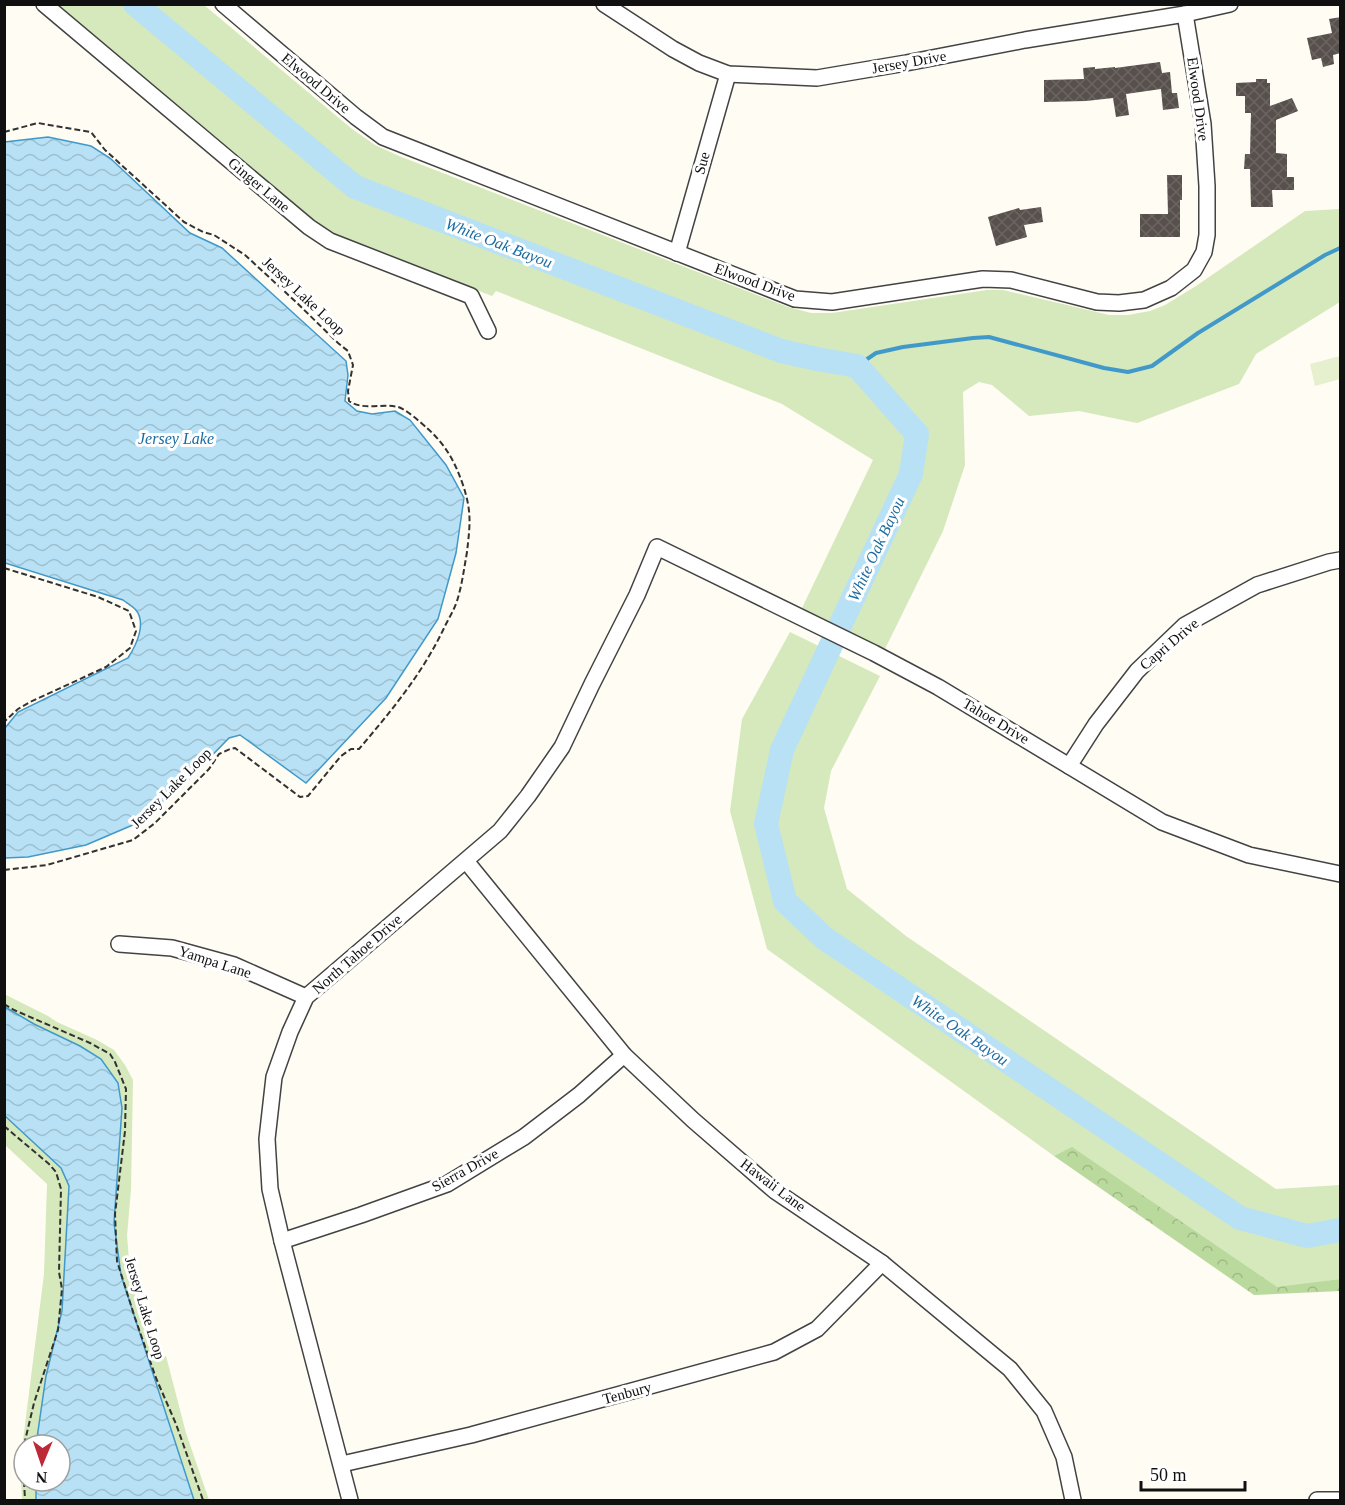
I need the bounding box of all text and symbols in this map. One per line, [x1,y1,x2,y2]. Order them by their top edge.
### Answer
street label: Jersey Drive [870,48,948,76]
street label: Elwood Drive [278,50,354,117]
street label: Elwood Drive [1184,56,1212,142]
street label: Sue [691,150,713,176]
street label: Ginger Lane [225,155,293,216]
water label: White Oak Bayou [443,215,555,272]
street label: Jersey Lake Loop [260,254,348,338]
street label: Elwood Drive [713,260,798,304]
water label: Jersey Lake [138,430,214,448]
water label: White Oak Bayou [844,494,908,604]
street label: Capri Drive [1137,615,1202,673]
street label: Tahoe Drive [960,695,1032,747]
street label: Jersey Lake Loop [128,745,214,831]
street label: North Tahoe Drive [309,911,405,997]
street label: Yampa Lane [177,943,254,981]
water label: White Oak Bayou [908,991,1012,1069]
street label: Sierra Drive [429,1145,501,1195]
street label: Hawaii Lane [737,1155,809,1215]
street label: Jersey Lake Loop [122,1255,168,1361]
street label: Tenbury [601,1379,654,1407]
north arrow [12,1433,72,1493]
scale bar [1141,1454,1244,1492]
text: 50 m [1150,1465,1187,1485]
text: N [35,1469,48,1486]

